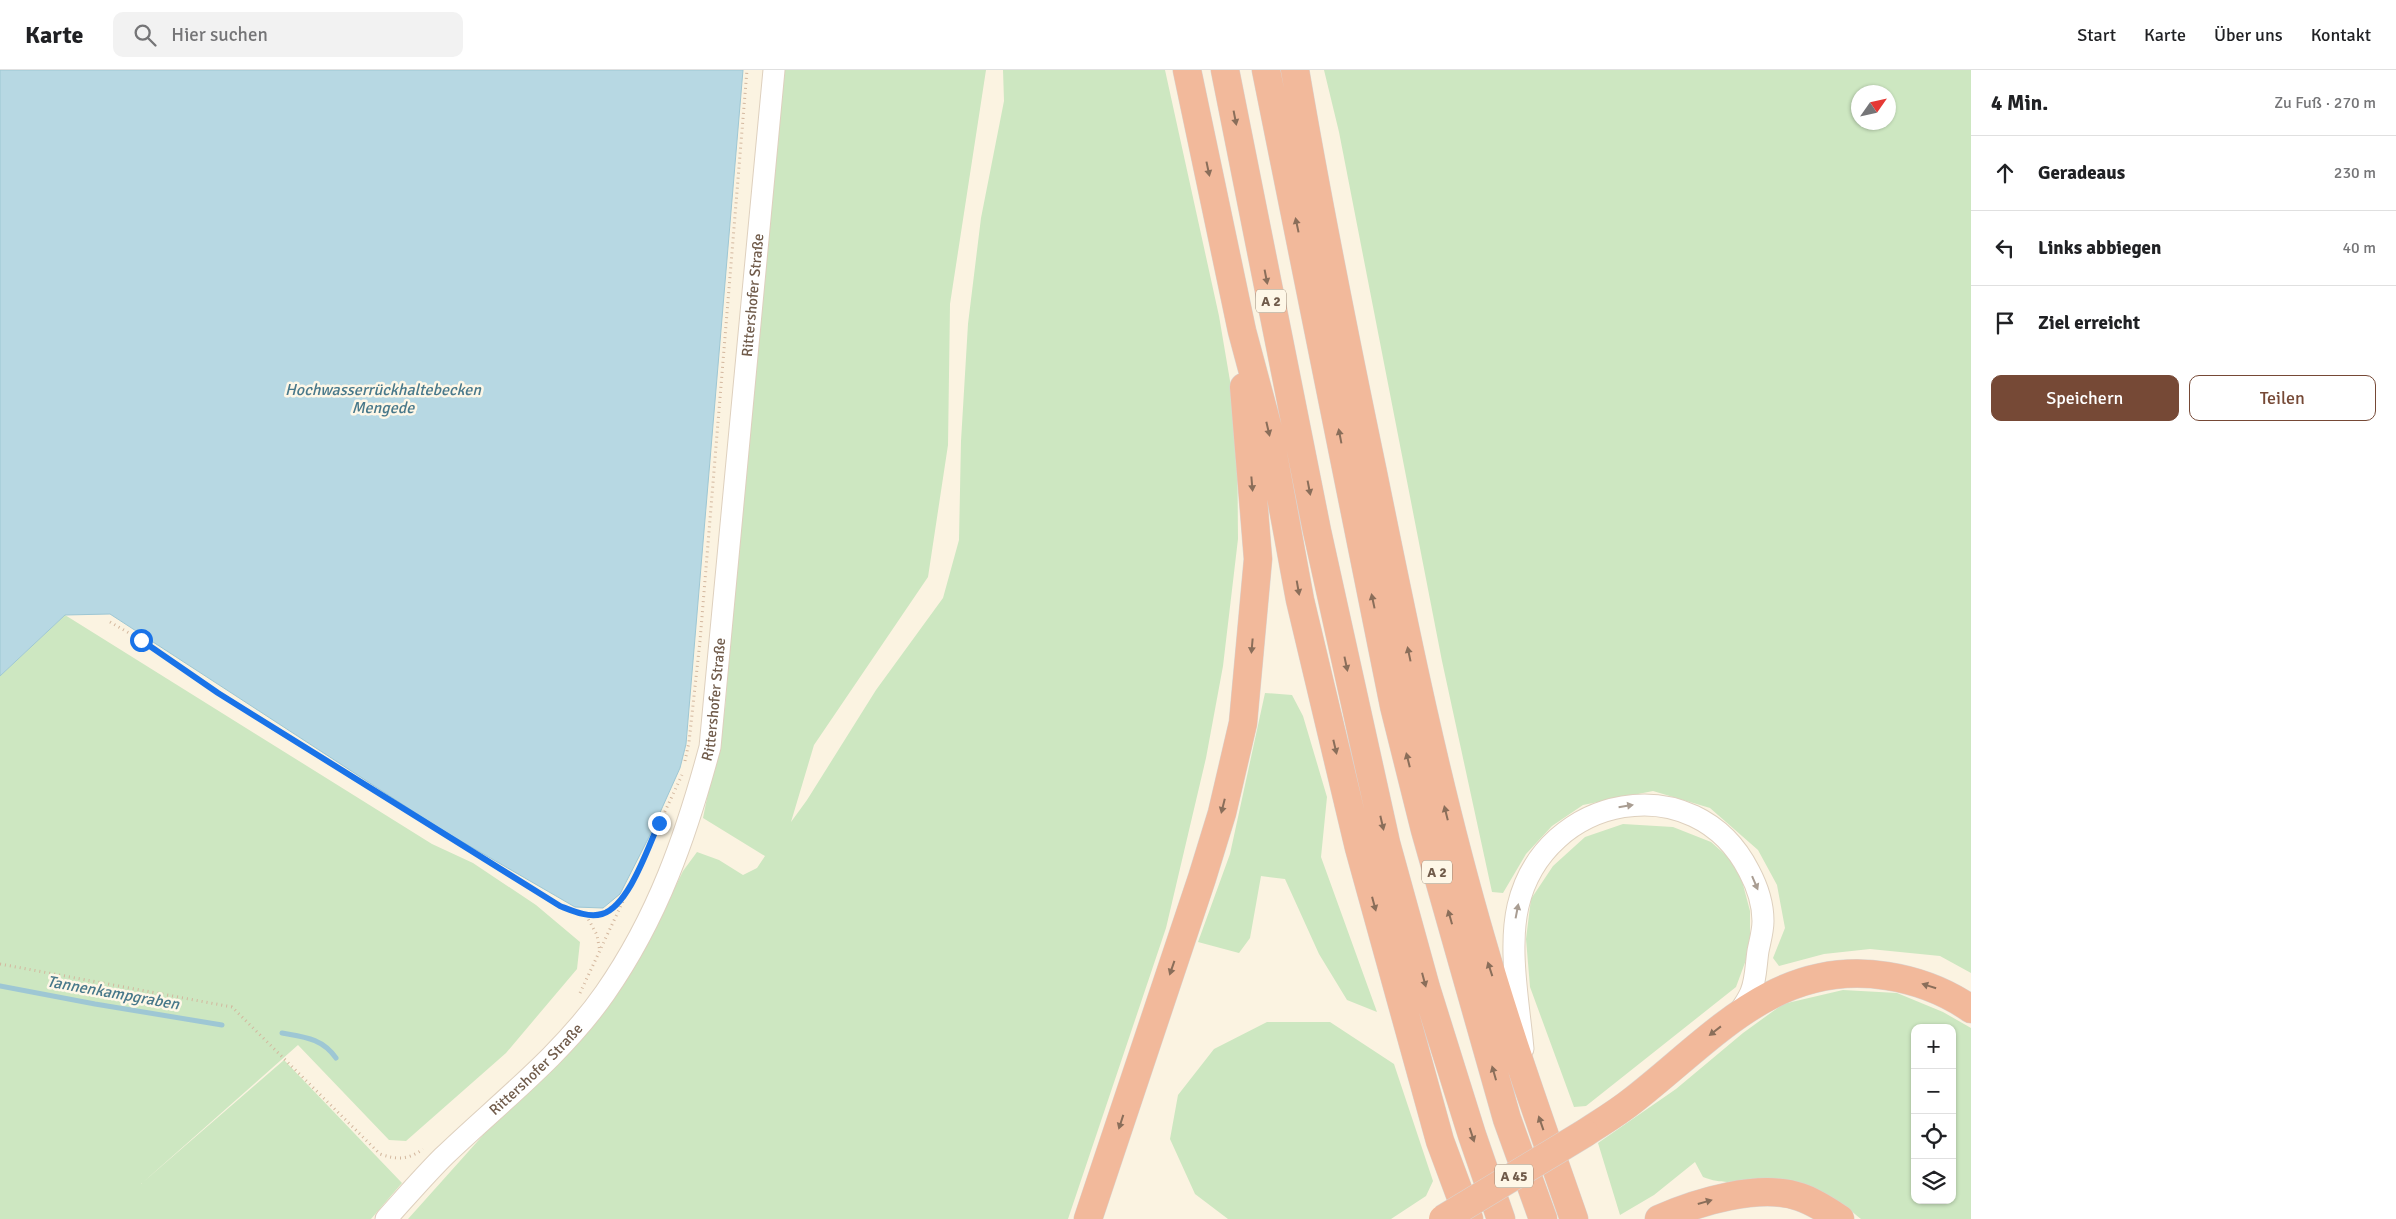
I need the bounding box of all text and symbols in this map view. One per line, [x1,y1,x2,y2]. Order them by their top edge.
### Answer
search box [113,12,463,57]
text: Karte [25,20,83,50]
icon: search [131,21,159,49]
text: Hier suchen [171,23,268,47]
text: Start [2077,24,2116,46]
text: Karte [2144,24,2186,46]
text: Über uns [2214,24,2283,46]
text: Kontakt [2311,24,2371,46]
north arrow [1851,85,1896,130]
text: 4 Min. [1991,90,2048,116]
text: Zu Fuß · 270 m [2274,93,2376,113]
one-way arrow [1231,110,1239,126]
icon: ahead [1991,159,2019,187]
one-way arrow [1204,161,1212,177]
text: Geradeaus [2038,161,2125,185]
text: 230 m [2334,163,2376,183]
one-way arrow [1293,218,1301,233]
street label: Rittershofer Straße [738,233,768,358]
icon: left [1991,234,2019,262]
text: Links abbiegen [2038,236,2161,260]
text: 40 m [2342,238,2376,258]
one-way arrow [1263,270,1271,286]
road number: A 2 [1256,290,1286,312]
icon: arrive [1991,309,2019,337]
text: Ziel erreicht [2038,311,2140,335]
button: Speichern [1991,375,2179,421]
button: Teilen [2189,375,2376,421]
water label: Hochwasserrückhaltebecken Mengede [285,380,482,418]
one-way arrow [1264,421,1272,436]
one-way arrow [1335,428,1343,444]
one-way arrow [1248,476,1256,492]
one-way arrow [1305,480,1313,496]
one-way arrow [1294,581,1302,597]
one-way arrow [1369,594,1377,609]
route start [130,629,153,652]
street label: Rittershofer Straße [698,637,729,763]
one-way arrow [1248,638,1256,654]
one-way arrow [1405,646,1413,662]
one-way arrow [1342,657,1350,672]
one-way arrow [1331,739,1339,754]
one-way arrow [1404,752,1412,767]
one-way arrow [1219,798,1227,813]
one-way arrow [1619,802,1635,810]
one-way arrow [1442,805,1450,820]
route end [648,812,671,835]
one-way arrow [1378,815,1386,831]
road number: A 2 [1422,860,1452,884]
one-way arrow [1751,876,1759,890]
one-way arrow [1371,897,1379,912]
one-way arrow [1513,904,1521,919]
one-way arrow [1445,909,1453,924]
one-way arrow [1168,961,1176,976]
one-way arrow [1486,961,1494,976]
water label: Tannenkampgraben [45,972,182,1015]
one-way arrow [1420,972,1428,987]
one-way arrow [1921,982,1936,989]
street label: Rittershofer Straße [485,1020,586,1119]
map controls [1911,1024,1956,1204]
button: + [1911,1024,1956,1069]
one-way arrow [1709,1026,1722,1037]
one-way arrow [1490,1066,1498,1081]
button: − [1911,1069,1956,1114]
button: locate [1911,1114,1956,1159]
one-way arrow [1116,1115,1124,1130]
one-way arrow [1537,1116,1544,1131]
one-way arrow [1468,1128,1476,1143]
button: layers [1911,1159,1956,1204]
road number: A 45 [1495,1164,1533,1188]
one-way arrow [1697,1197,1712,1205]

